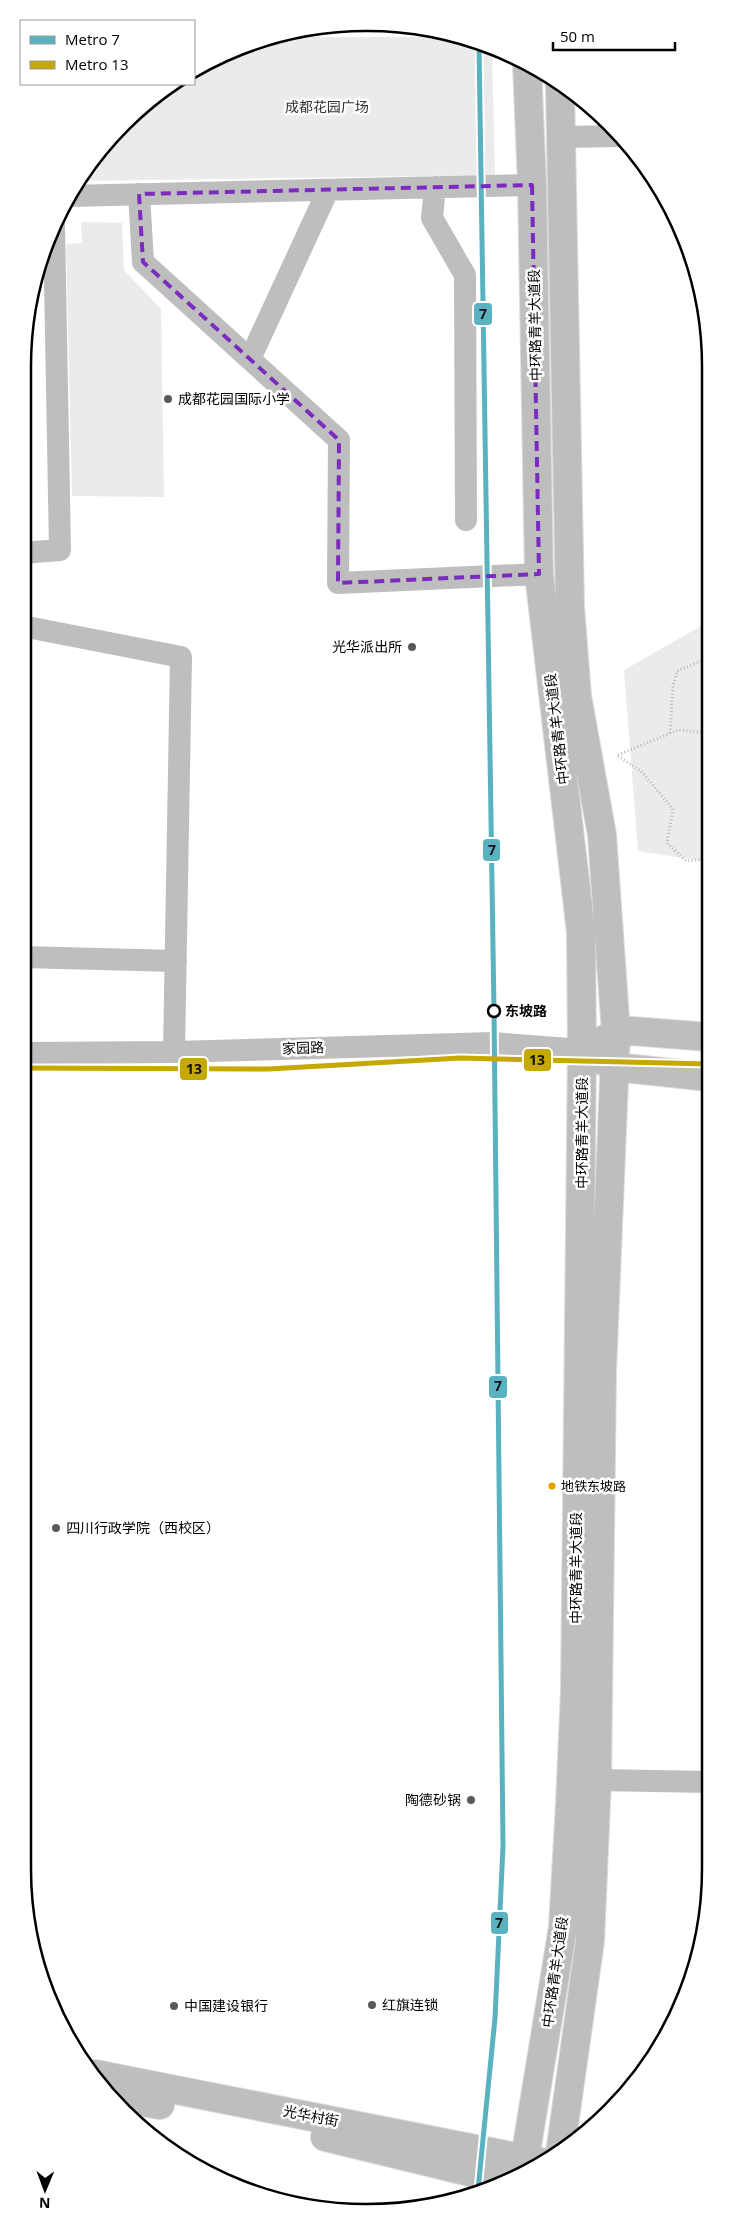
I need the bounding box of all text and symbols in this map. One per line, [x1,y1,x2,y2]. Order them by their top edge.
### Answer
legend [20,20,195,85]
scale bar [553,20,676,52]
text: 50 m [560,26,595,46]
text: Metro 7 [65,29,120,49]
text: Metro 13 [65,54,128,74]
park label: 成都花园广场 [285,97,369,116]
street label: 中环路青羊大道段 [524,269,545,381]
line badge: 7 [473,302,493,326]
text: 7 [479,304,487,323]
place label: 成都花园国际小学 [178,389,290,408]
marker: 成都花园国际小学 [162,393,174,405]
place label: 光华派出所 [332,637,402,656]
marker: 光华派出所 [406,641,418,653]
street label: 中环路青羊大道段 [540,672,573,786]
line badge: 7 [482,838,501,862]
text: 7 [488,840,496,859]
place label: 东坡路 [505,1001,547,1020]
marker: 东坡路 [487,1004,501,1018]
street label: 家园路 [282,1037,324,1058]
line badge: 13 [523,1048,552,1072]
text: 13 [529,1050,545,1069]
line badge: 13 [179,1057,208,1081]
text: 13 [186,1059,202,1078]
street label: 中环路青羊大道段 [572,1077,591,1189]
line badge: 7 [488,1375,508,1399]
text: 7 [494,1376,502,1395]
place label: 地铁东坡路 [561,1477,626,1495]
marker: 地铁东坡路 [547,1481,557,1491]
street label: 中环路青羊大道段 [566,1512,585,1624]
place label: 四川行政学院（西校区） [66,1518,220,1537]
marker: 四川行政学院（西校区） [50,1522,62,1534]
place label: 陶德砂锅 [405,1790,461,1809]
marker: 陶德砂锅 [465,1794,477,1806]
line badge: 7 [490,1911,509,1935]
text: 7 [495,1913,503,1932]
street label: 中环路青羊大道段 [537,1915,572,2029]
place label: 红旗连锁 [382,1995,438,2014]
place label: 中国建设银行 [184,1996,268,2015]
marker: 红旗连锁 [366,1999,378,2011]
marker: 中国建设银行 [168,2000,180,2012]
street label: 光华村街 [282,2101,340,2130]
north arrow [20,2165,70,2215]
text: N [39,2194,51,2213]

